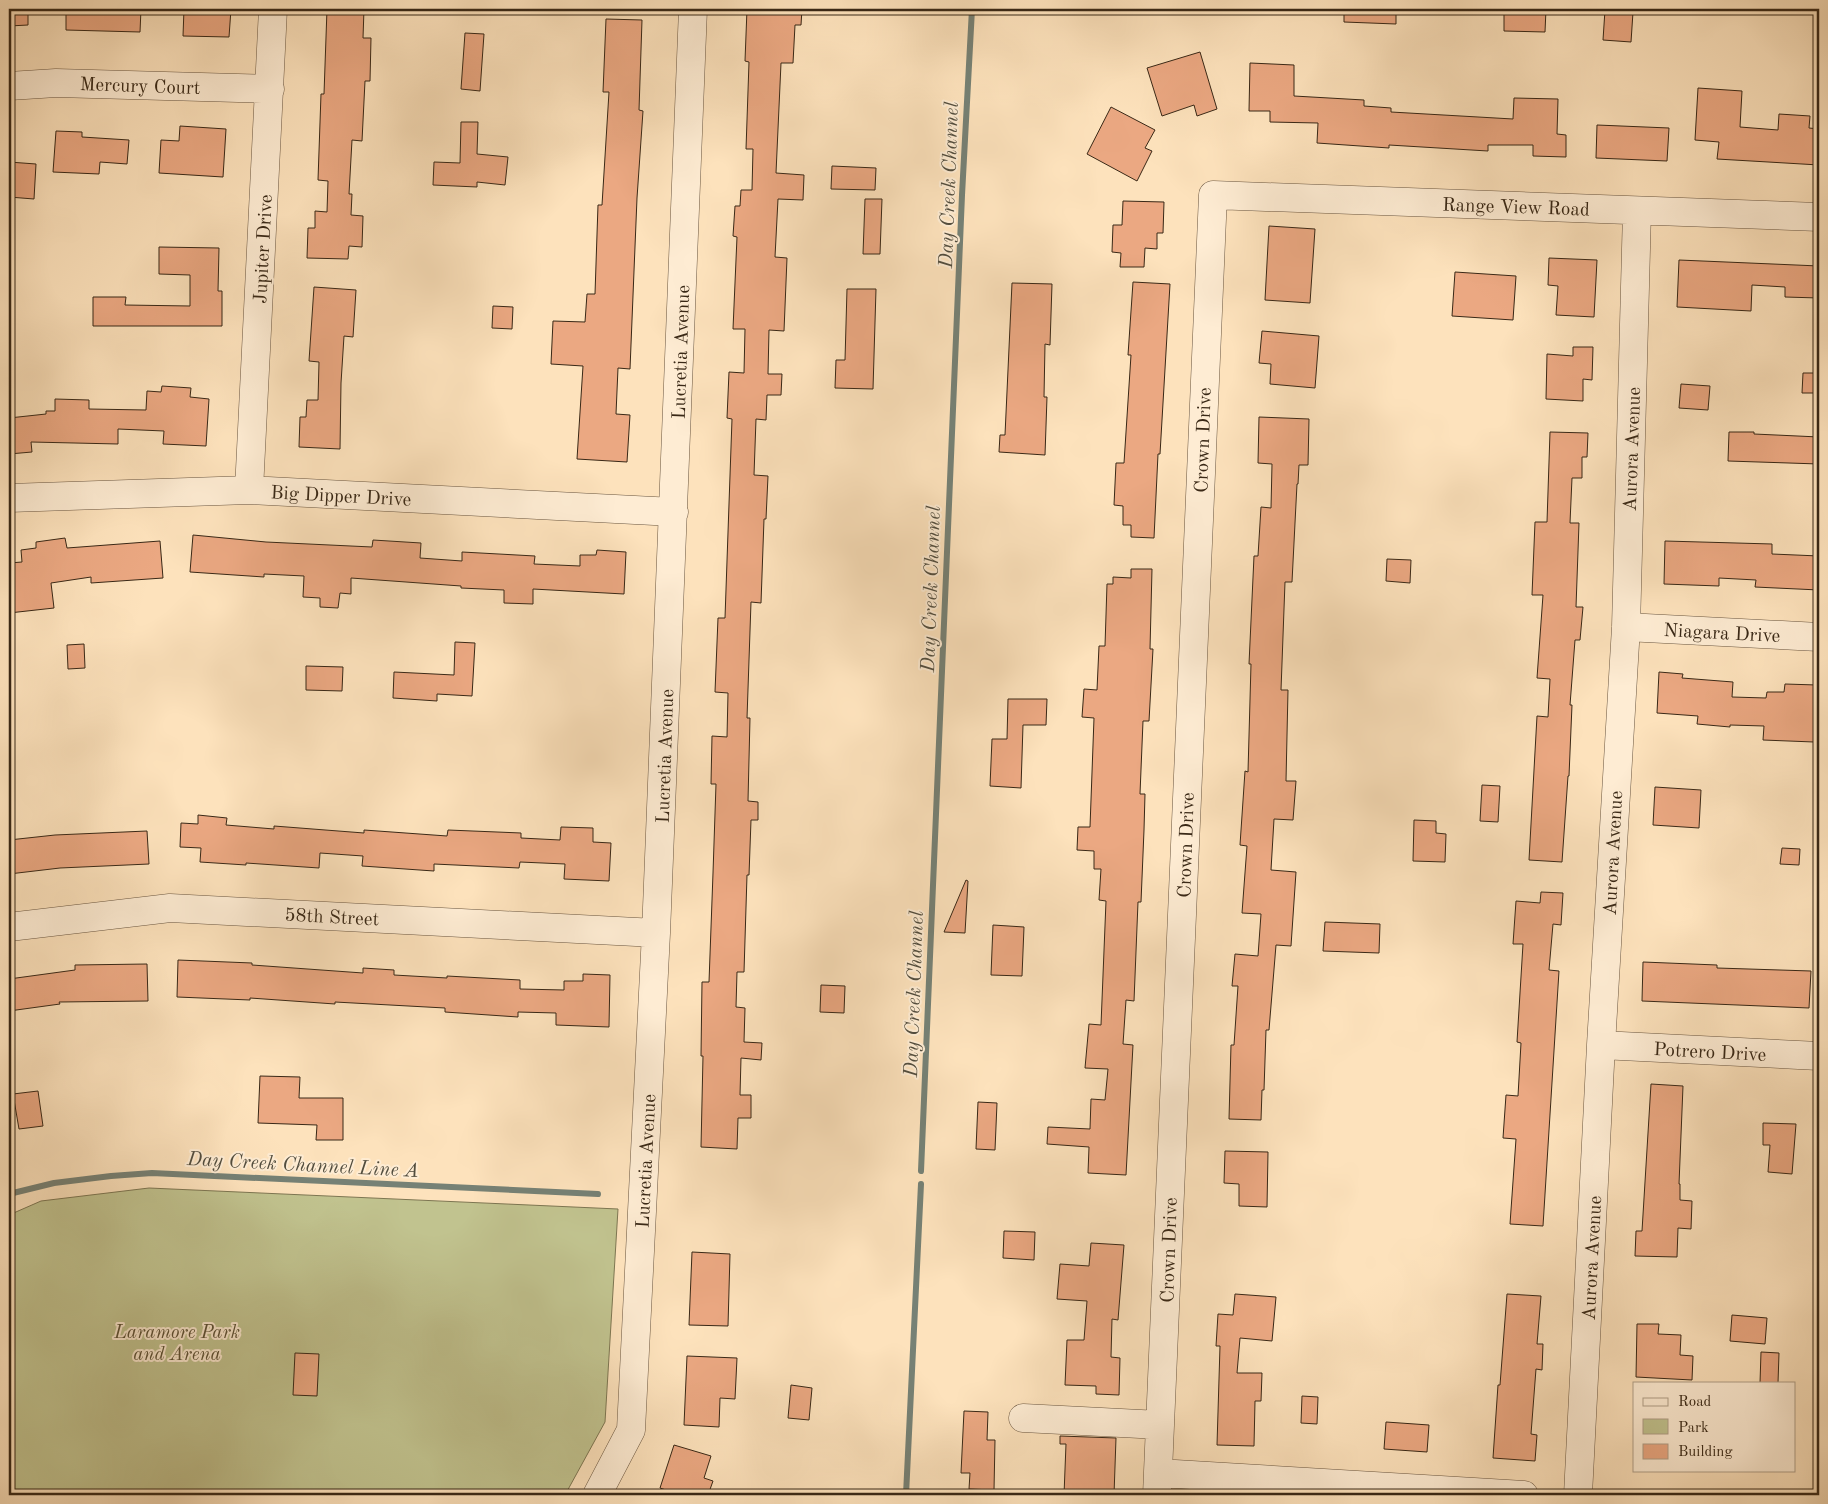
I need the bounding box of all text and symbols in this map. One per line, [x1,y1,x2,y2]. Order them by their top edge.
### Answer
street label: Mercury Court [79,76,201,99]
water label: Day Creek Channel [937,101,963,270]
street label: Jupiter Drive [252,194,277,304]
street label: Range View Road [1442,196,1590,221]
street label: Lucretia Avenue [671,285,694,420]
street label: Aurora Avenue [1622,386,1645,512]
street label: Crown Drive [1193,387,1216,493]
street label: Big Dipper Drive [270,484,412,511]
water label: Day Creek Channel [919,505,945,674]
street label: Niagara Drive [1663,622,1781,647]
street label: Lucretia Avenue [655,689,678,824]
street label: Aurora Avenue [1602,790,1627,916]
street label: Crown Drive [1176,792,1199,898]
street label: 58th Street [284,907,380,930]
water label: Day Creek Channel [902,910,928,1079]
street label: Potrero Drive [1653,1041,1767,1066]
street label: Lucretia Avenue [634,1093,661,1229]
water label: Day Creek Channel Line A [185,1150,419,1182]
street label: Aurora Avenue [1581,1195,1606,1321]
street label: Crown Drive [1159,1197,1182,1303]
park label: Laramore Park and Arena [113,1324,240,1365]
legend [1633,1382,1796,1472]
text: Road [1678,1395,1712,1410]
text: Park [1678,1421,1709,1436]
text: Building [1678,1445,1733,1460]

